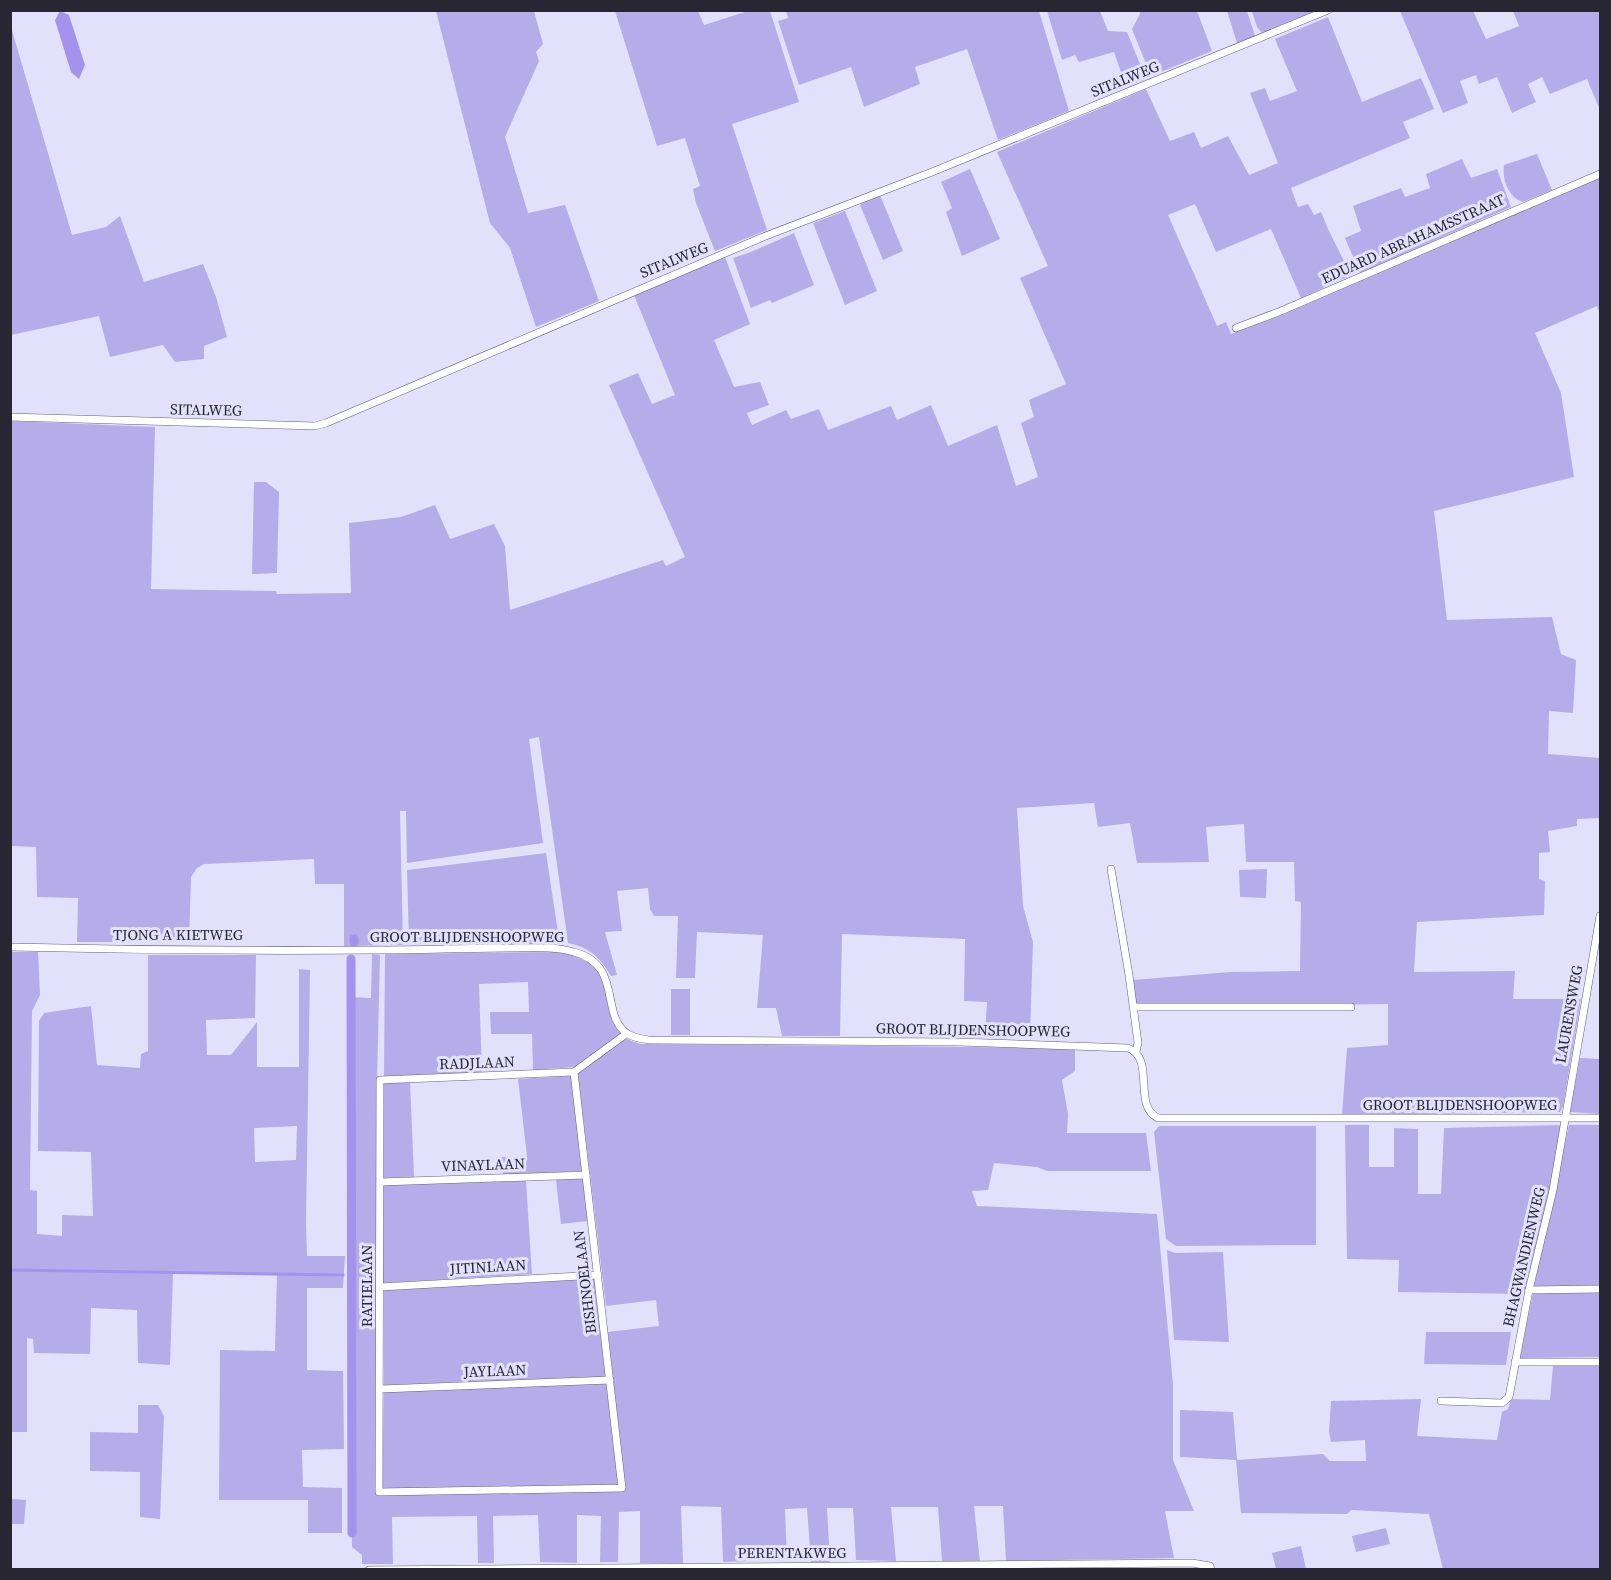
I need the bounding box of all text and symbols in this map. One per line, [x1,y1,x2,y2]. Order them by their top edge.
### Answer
street label: SITALWEG [1087,55,1162,102]
street label: EDUARD ABRAHAMSSTRAAT [1318,189,1508,289]
street label: SITALWEG [636,236,711,283]
street label: SITALWEG [170,398,242,421]
street label: TJONG A KIETWEG [113,924,243,945]
street label: GROOT BLIJDENSHOOPWEG [370,926,564,947]
street label: LAURENSWEG [1550,963,1587,1065]
street label: GROOT BLIJDENSHOOPWEG [876,1017,1070,1042]
street label: RADJLAAN [439,1051,515,1074]
street label: GROOT BLIJDENSHOOPWEG [1363,1094,1557,1115]
street label: VINAYLAAN [441,1153,525,1176]
street label: BHAGWANDIENWEG [1497,1185,1550,1329]
street label: BISHNOELAAN [568,1229,601,1335]
street label: RATIELAAN [356,1245,377,1327]
street label: JITINLAAN [448,1254,527,1279]
street label: JAYLAAN [462,1359,527,1382]
street label: PERENTAKWEG [738,1542,846,1563]

